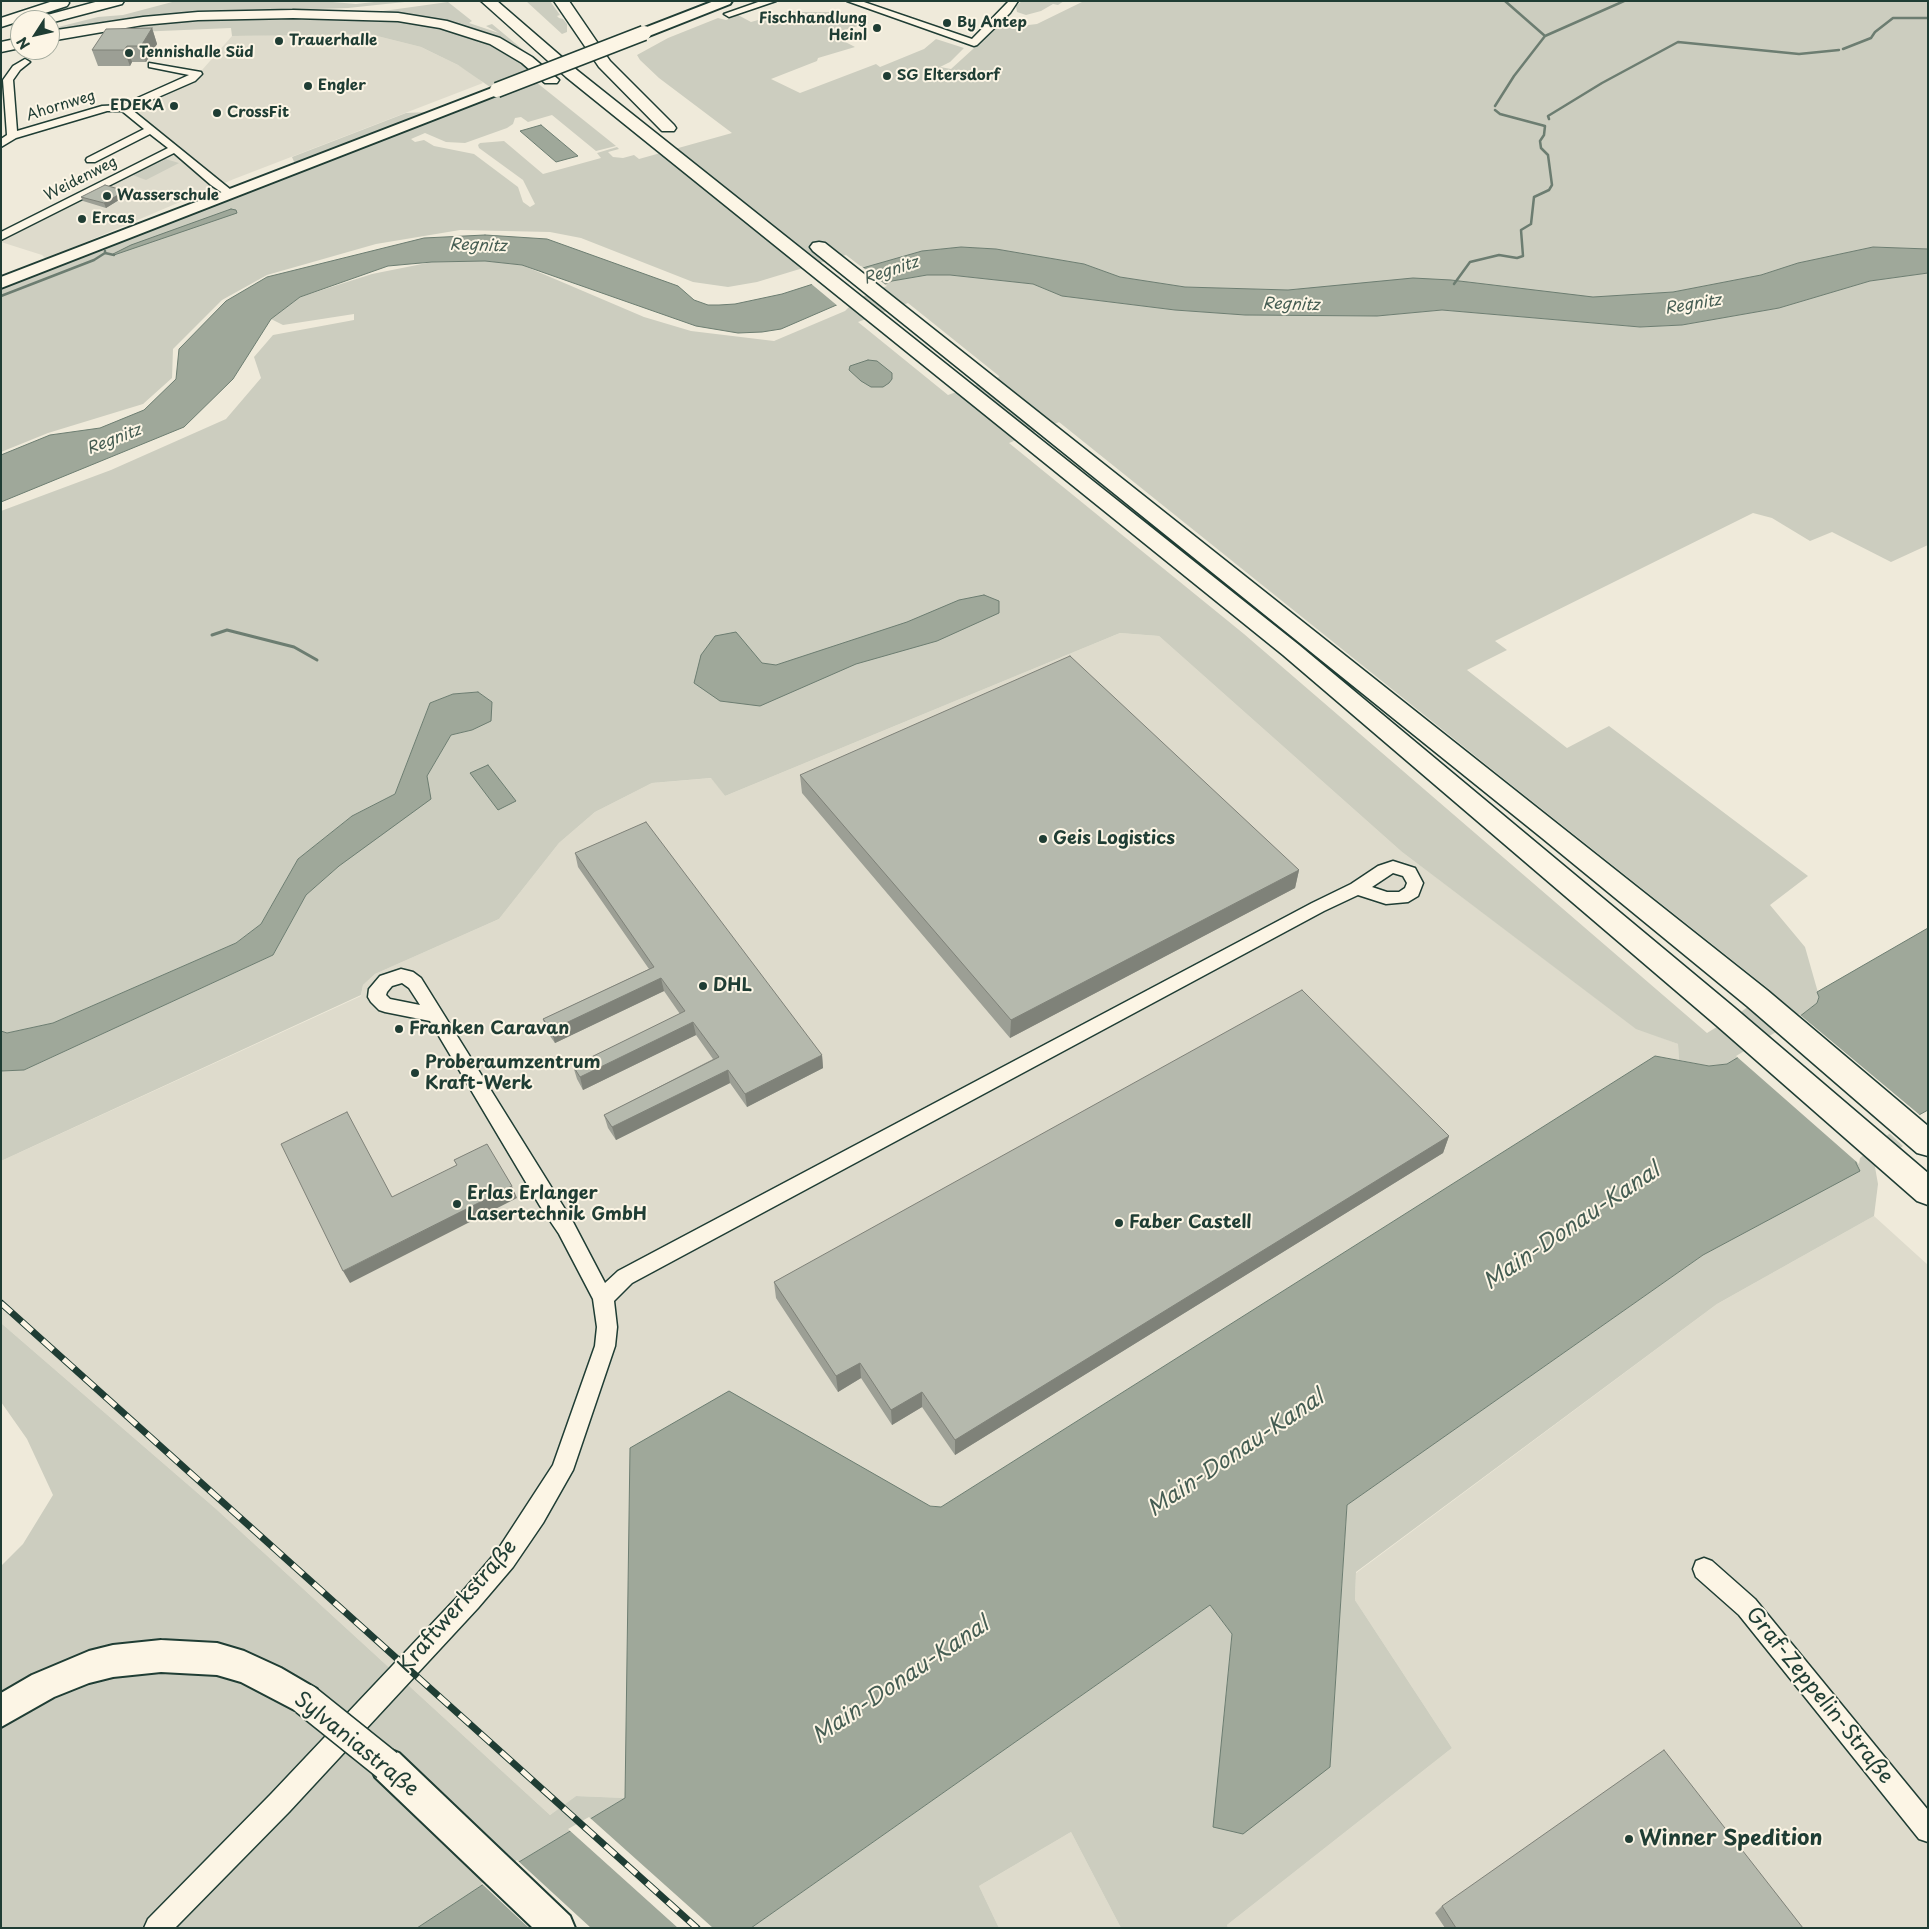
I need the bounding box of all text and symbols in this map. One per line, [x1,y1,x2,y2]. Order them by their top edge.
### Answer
north arrow [10,10,60,60]
place label: Fischhandlung Heinl [759,10,867,45]
place label: By Antep [957,14,1027,32]
marker: By Antep [941,17,953,29]
marker: Fischhandlung Heinl [871,22,883,34]
place label: Trauerhalle [289,32,377,50]
text: N [11,33,35,54]
marker: Trauerhalle [273,35,285,47]
place label: Tennishalle Süd [139,44,254,62]
marker: Tennishalle Süd [123,47,135,59]
place label: SG Eltersdorf [897,67,1000,85]
marker: SG Eltersdorf [881,70,893,82]
place label: Engler [318,77,366,95]
marker: Engler [302,80,314,92]
street label: Ahornweg [24,87,98,125]
place label: EDEKA [110,97,164,115]
marker: EDEKA [168,100,180,112]
place label: CrossFit [227,104,289,122]
marker: CrossFit [211,107,223,119]
street label: Weidenweg [41,153,121,205]
place label: Wasserschule [117,187,219,205]
marker: Wasserschule [101,190,113,202]
place label: Ercas [92,210,135,228]
marker: Ercas [76,213,88,225]
water label: Regnitz [449,235,507,257]
water label: Regnitz [861,253,921,289]
water label: Regnitz [1664,291,1722,319]
water label: Regnitz [1262,294,1320,316]
water label: Regnitz [84,421,144,459]
place label: Geis Logistics [1053,828,1175,850]
marker: Geis Logistics [1037,833,1049,845]
place label: DHL [713,975,752,997]
marker: DHL [697,980,709,992]
place label: Franken Caravan [409,1018,569,1040]
marker: Franken Caravan [393,1023,405,1035]
place label: Proberaumzentrum Kraft-Werk [425,1052,601,1094]
marker: Proberaumzentrum Kraft-Werk [409,1067,421,1079]
water label: Main-Donau-Kanal [1479,1158,1665,1296]
place label: Erlas Erlanger Lasertechnik GmbH [467,1183,647,1226]
marker: Erlas Erlanger Lasertechnik GmbH [451,1198,463,1210]
place label: Faber Castell [1129,1212,1251,1234]
marker: Faber Castell [1113,1217,1125,1229]
water label: Main-Donau-Kanal [1143,1385,1329,1523]
street label: Kraftwerkstraße [393,1535,523,1679]
street label: Graf-Zeppelin-Straße [1740,1603,1898,1789]
water label: Main-Donau-Kanal [808,1612,994,1750]
street label: Sylvaniastraße [289,1687,423,1803]
place label: Winner Spedition [1639,1826,1822,1852]
marker: Winner Spedition [1623,1833,1635,1845]

